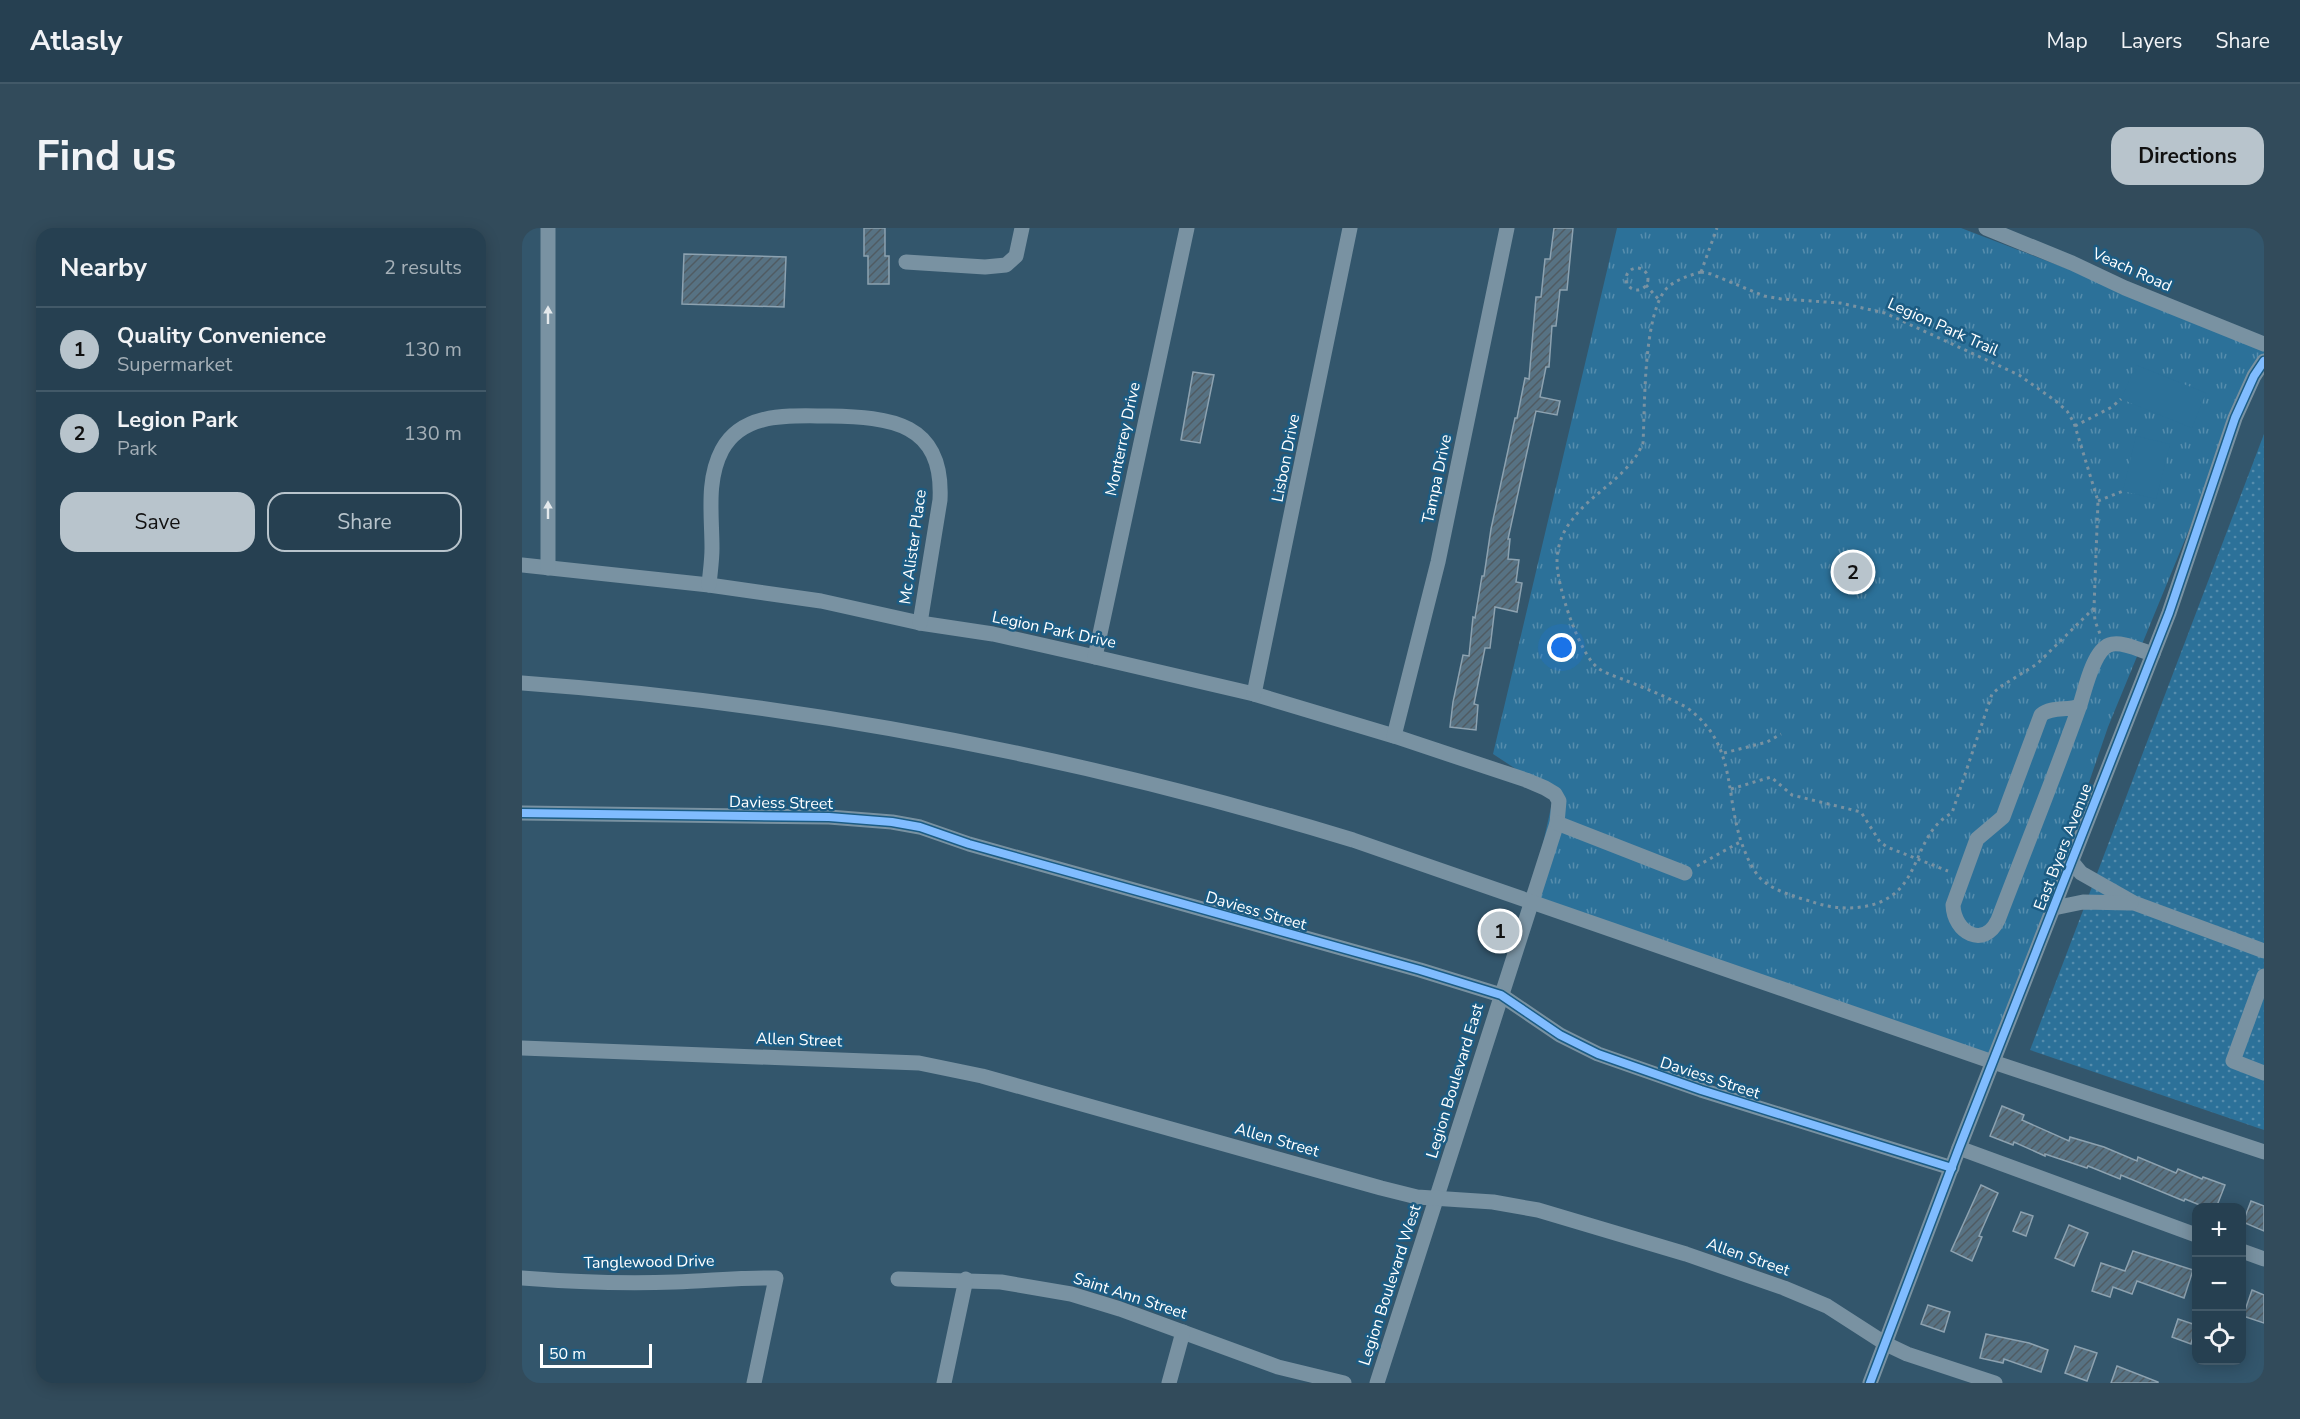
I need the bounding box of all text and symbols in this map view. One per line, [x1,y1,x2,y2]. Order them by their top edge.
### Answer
text: Atlasly [30,22,122,60]
text: Map [2046,27,2088,55]
text: Layers [2121,27,2182,55]
text: Share [2215,27,2270,55]
button: Directions [2111,127,2264,185]
text: Find us [36,128,176,185]
street label: Veach Road [2088,242,2175,297]
text: Nearby [60,250,147,285]
text: 2 results [384,254,462,281]
street label: Legion Park Trail [1884,293,2002,361]
one-way arrow [543,305,553,324]
text: Quality Convenience [117,321,326,351]
text: 1 [74,336,86,363]
text: 130 m [404,336,462,363]
text: Supermarket [117,351,232,378]
street label: Monterrey Drive [1100,380,1146,498]
text: Legion Park [117,405,238,435]
street label: Lisbon Drive [1267,412,1305,504]
text: 2 [74,420,86,447]
text: 130 m [404,420,462,447]
street label: Tampa Drive [1417,432,1457,526]
text: Park [117,435,157,462]
street label: Mc Alister Place [894,488,932,606]
button: Save [60,492,255,552]
button: Share [267,492,462,552]
one-way arrow [543,500,553,519]
pin: 2 [1834,550,1872,594]
street label: Legion Park Drive [990,606,1118,654]
your location [1547,633,1576,662]
street label: East Byers Avenue [2029,780,2097,914]
street label: Daviess Street [729,791,834,815]
street label: Daviess Street [1203,886,1309,936]
pin: 1 [1480,908,1520,954]
street label: Legion Boulevard East [1421,1001,1489,1161]
street label: Allen Street [755,1027,843,1053]
street label: Daviess Street [1657,1051,1763,1105]
street label: Allen Street [1232,1118,1322,1163]
street label: Legion Boulevard West [1354,1201,1427,1368]
map controls [2192,1203,2246,1365]
button: + [2192,1203,2246,1257]
street label: Allen Street [1704,1233,1793,1282]
street label: Tanglewood Drive [583,1250,715,1274]
button: − [2192,1257,2246,1311]
street label: Saint Ann Street [1070,1267,1190,1325]
button: locate [2192,1311,2246,1365]
scale bar [540,1341,652,1368]
text: 50 m [549,1343,586,1365]

